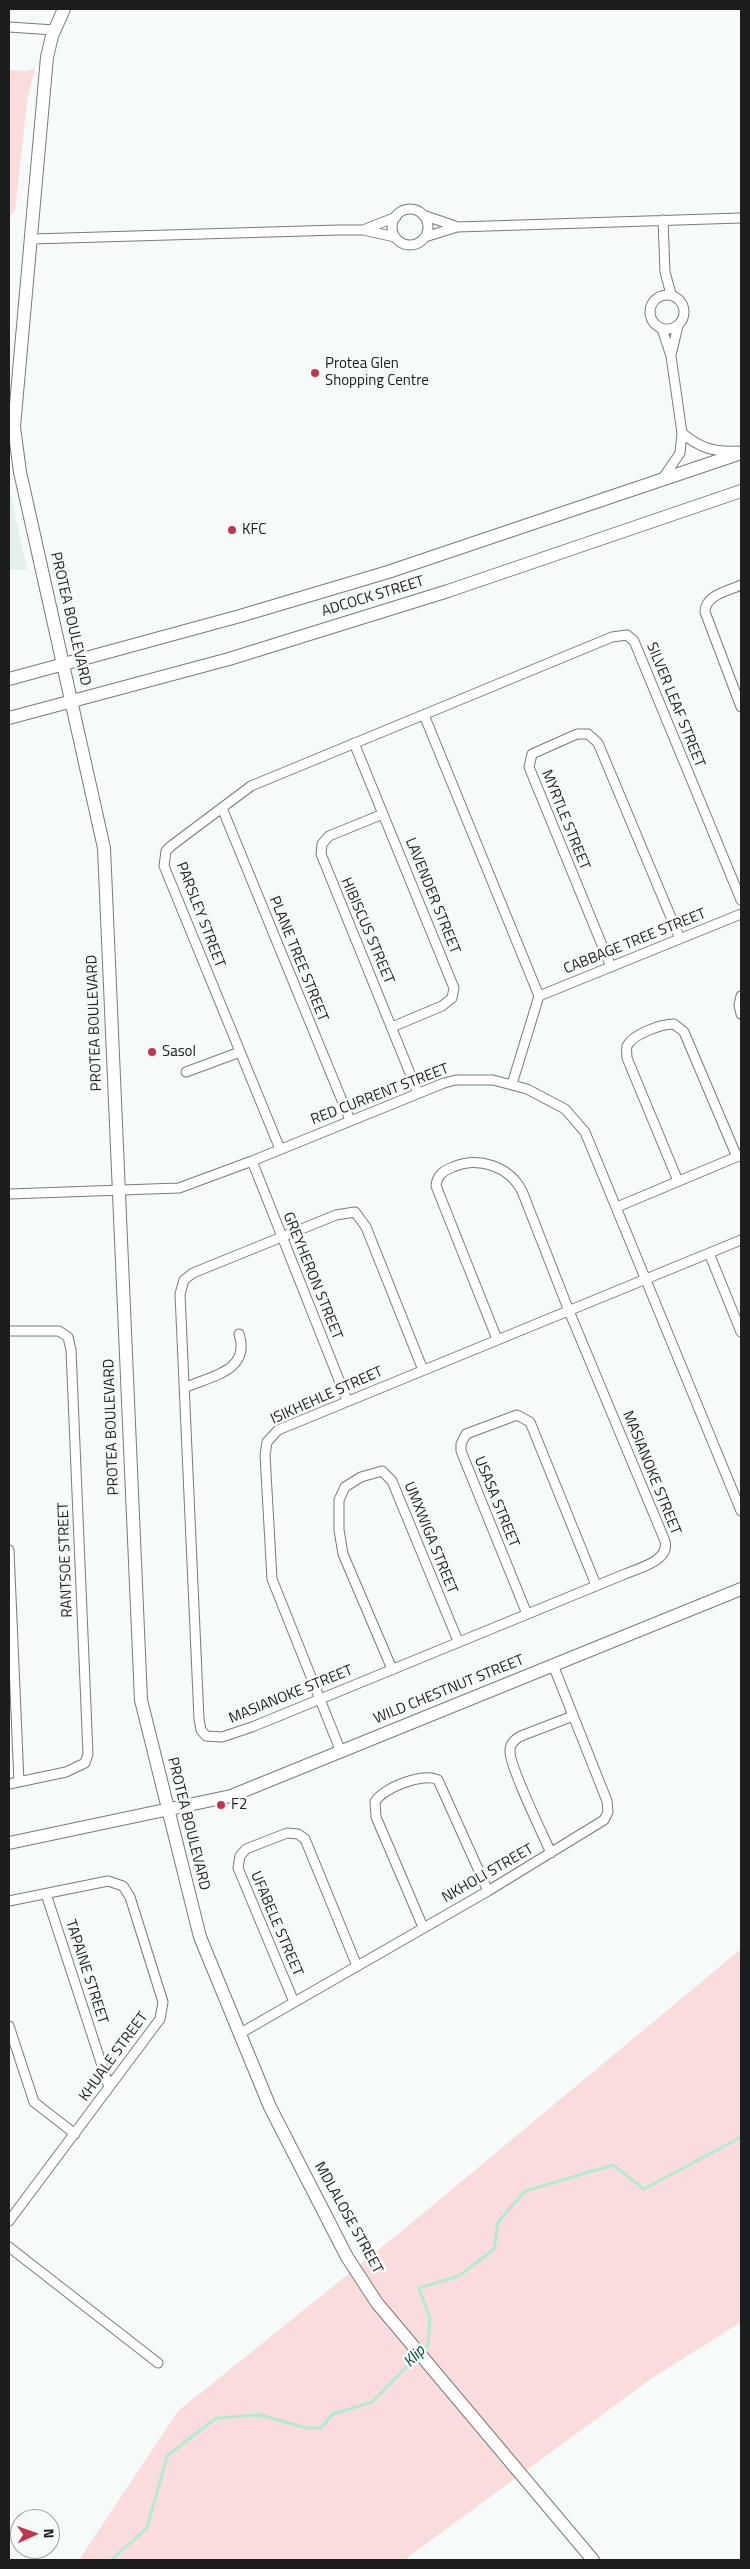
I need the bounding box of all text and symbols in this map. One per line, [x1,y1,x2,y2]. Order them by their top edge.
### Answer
place label: Protea Glen Shopping Centre [325,355,429,390]
marker: Protea Glen Shopping Centre [309,367,321,379]
place label: KFC [242,521,266,539]
marker: KFC [226,524,238,536]
street label: PROTEA BOULEVARD [46,550,94,688]
street label: ADCOCK STREET [320,573,426,621]
street label: SILVER LEAF STREET [642,640,708,770]
street label: MYRTLE STREET [537,767,593,873]
street label: LAVENDER STREET [401,836,463,956]
street label: PARSLEY STREET [172,860,228,970]
street label: HIBISCUS STREET [336,875,398,987]
street label: PLANE TREE STREET [265,894,331,1024]
street label: CABBAGE TREE STREET [561,905,709,979]
street label: PROTEA BOULEVARD [84,954,106,1092]
place label: Sasol [162,1043,196,1061]
marker: Sasol [146,1046,158,1058]
street label: RED CURRENT STREET [309,1060,451,1130]
street label: GREYHERON STREET [278,1210,346,1342]
street label: PROTEA BOULEVARD [101,1358,123,1496]
street label: ISIKHEHLE STREET [268,1363,386,1429]
street label: MASIANOKE STREET [618,1408,684,1538]
street label: USASA STREET [470,1454,522,1550]
street label: UMXWIGA STREET [399,1480,461,1596]
street label: RANTSOE STREET [55,1502,77,1618]
street label: WILD CHESTNUT STREET [371,1652,527,1728]
street label: MASIANOKE STREET [226,1662,356,1728]
street label: PROTEA BOULEVARD [163,1756,213,1892]
place label: F2 [231,1796,247,1814]
marker: F2 [215,1799,227,1811]
street label: NKHOLI STREET [439,1841,537,1907]
street label: UFABELE STREET [246,1869,306,1979]
street label: TAPAINE STREET [61,1918,111,2026]
street label: KHUALE STREET [76,2009,152,2105]
street label: MDLALOSE STREET [310,2159,386,2277]
water label: Klip [400,2342,430,2372]
north arrow [10,2509,60,2559]
text: N [39,2528,60,2539]

